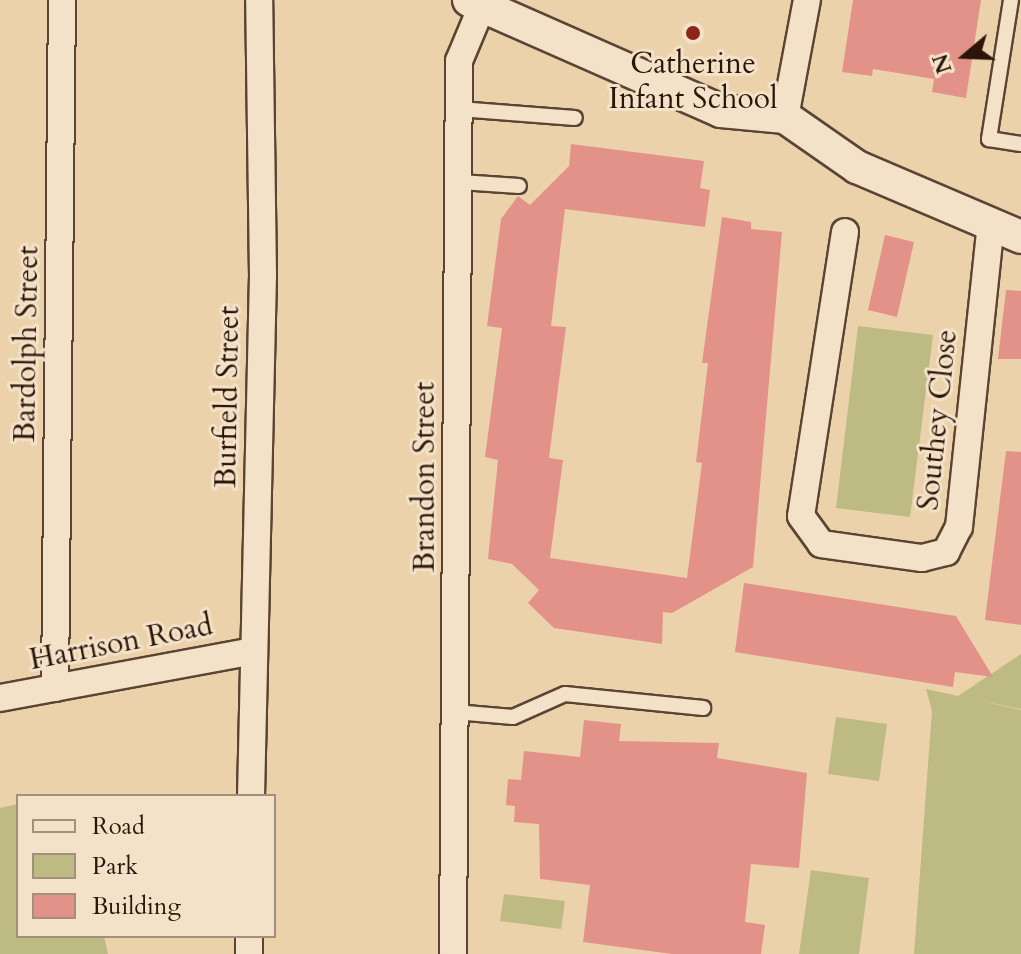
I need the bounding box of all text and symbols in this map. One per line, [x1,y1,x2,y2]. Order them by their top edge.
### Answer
north arrow [925,16,1005,96]
marker: Catherine Infant School [684,24,702,42]
place label: Catherine Infant School [608,46,778,116]
text: N [925,50,960,78]
street label: Bardolph Street [7,245,47,443]
street label: Burfield Street [208,306,248,488]
street label: Southey Close [911,328,965,512]
street label: Brandon Street [407,382,443,572]
street label: Harrison Road [26,608,216,678]
legend [16,794,276,938]
text: Road [92,810,145,843]
text: Park [92,850,138,883]
text: Building [92,890,181,923]

